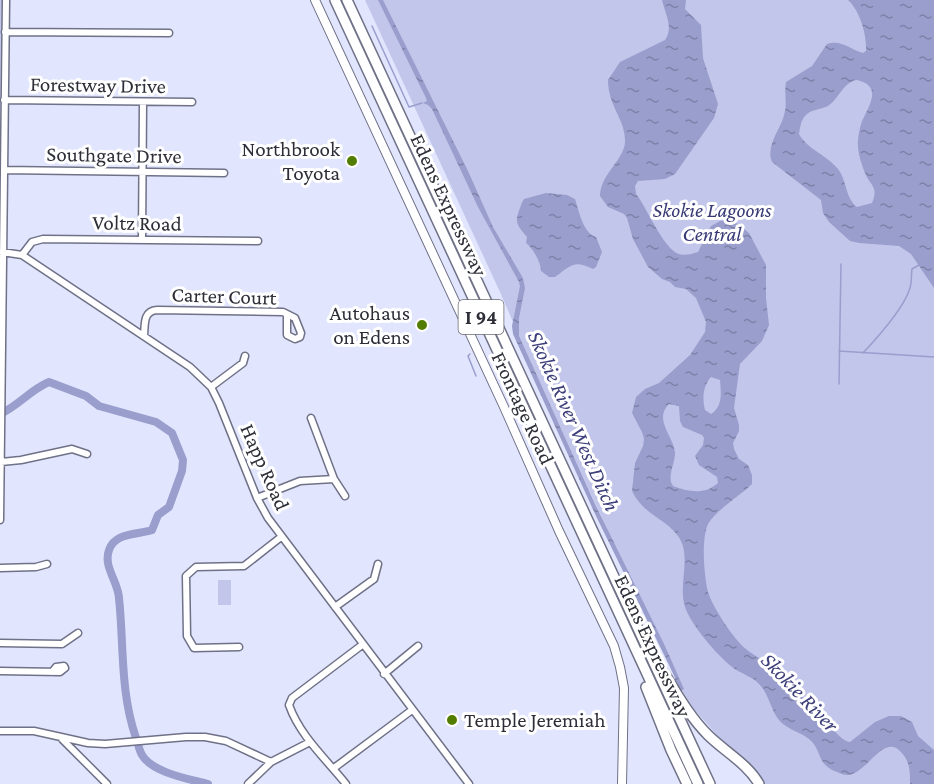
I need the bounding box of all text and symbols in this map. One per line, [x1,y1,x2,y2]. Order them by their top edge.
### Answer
street label: Forestway Drive [30,72,166,98]
street label: Edens Expressway [406,130,493,280]
place label: Northbrook Toyota [242,137,340,185]
street label: Southgate Drive [46,142,182,168]
marker: Northbrook Toyota [345,154,359,168]
park label: Skokie Lagoons Central [652,198,772,246]
street label: Voltz Road [92,210,182,236]
street label: Carter Court [171,282,278,310]
road number: I 94 [458,300,504,334]
place label: Autohaus on Edens [330,301,410,349]
marker: Autohaus on Edens [415,318,429,332]
water label: Skokie River West Ditch [523,327,625,515]
street label: Frontage Road [486,348,560,468]
street label: Happ Road [235,420,295,514]
street label: Edens Expressway [610,571,697,721]
water label: Skokie River [756,647,845,738]
place label: Temple Jeremiah [464,708,605,732]
marker: Temple Jeremiah [445,713,459,727]

